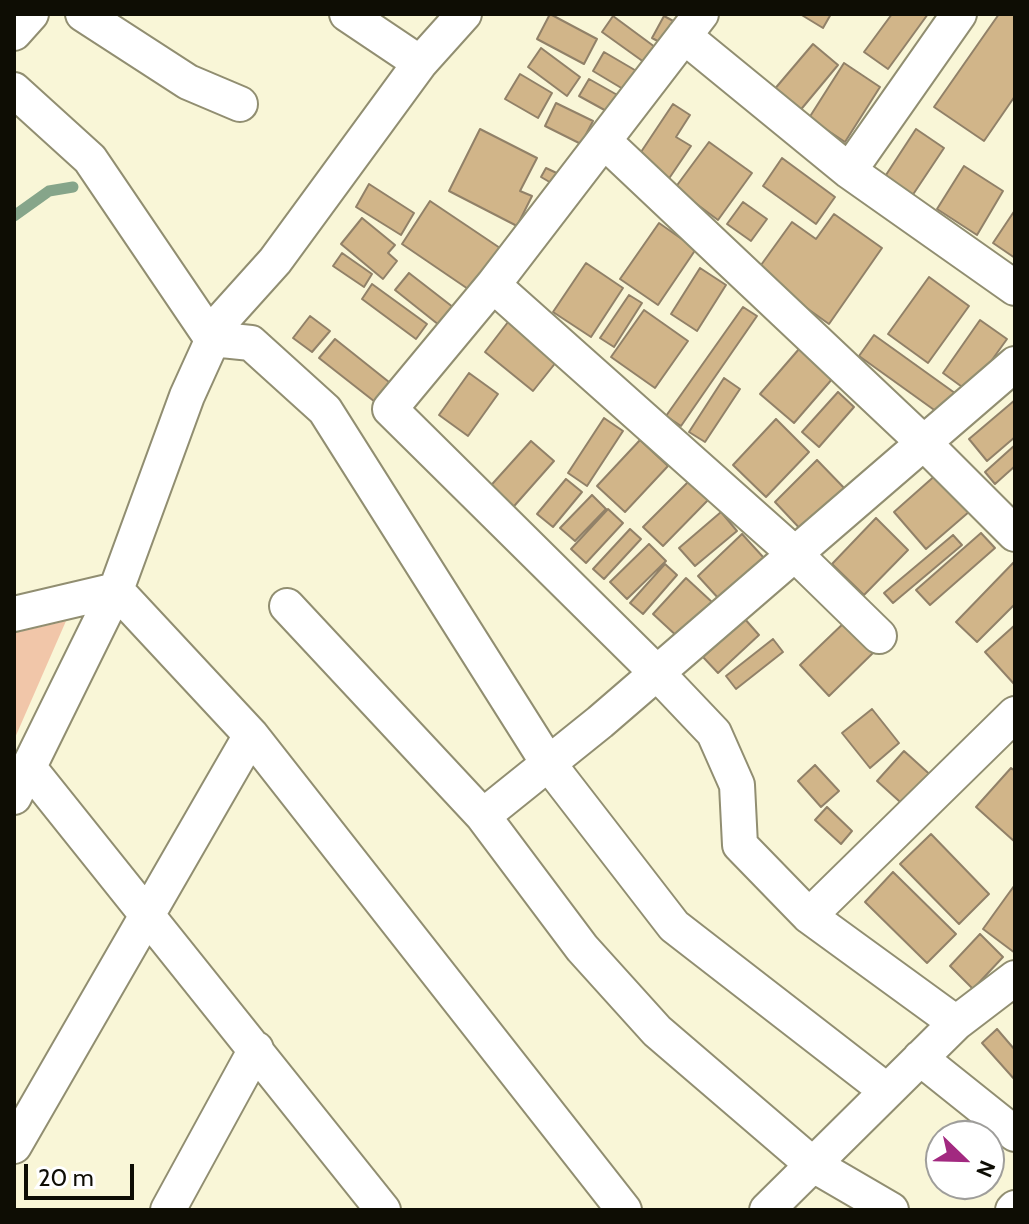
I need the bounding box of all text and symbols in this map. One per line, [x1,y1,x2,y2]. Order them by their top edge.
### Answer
north arrow [925,1120,1005,1200]
scale bar [28,1148,138,1198]
text: N [970,1156,1001,1181]
text: 20 m [38,1163,94,1192]

